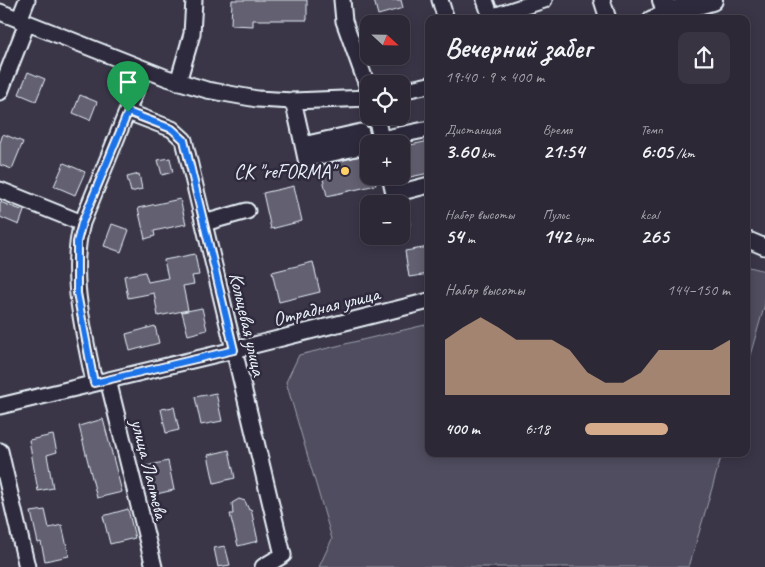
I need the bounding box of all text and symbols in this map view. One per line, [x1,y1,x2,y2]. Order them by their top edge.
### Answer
north arrow [360,15,410,65]
map controls [360,15,410,245]
text: Вечерний забег [445,30,592,65]
button: share [678,32,730,84]
pin [107,61,149,112]
text: 19:40 · 9 × 400 m [445,67,544,87]
icon: arrive [114,68,142,96]
button: locate [360,75,410,125]
text: Дистанция [445,121,501,138]
text: Время [543,121,572,138]
text: Темп [640,121,663,138]
button: + [360,135,410,185]
text: 3.60 [445,138,478,164]
text: 21:54 [543,138,584,164]
text: 6:05 [640,138,673,164]
text: km [478,145,495,162]
text: /km [673,145,695,162]
place label: СК "reFORMA" [234,159,339,184]
marker: СК "reFORMA" [339,165,351,177]
button: − [360,195,410,245]
text: Набор высоты [445,206,514,223]
text: Пульс [543,206,570,223]
text: kcal [640,206,659,223]
text: 54 [445,223,464,249]
text: 142 [543,223,571,249]
text: 265 [640,223,669,249]
text: m [464,230,475,247]
text: bpm [571,230,594,247]
street label: Кольцевая улица [223,270,272,380]
text: Набор высоты [445,280,524,300]
text: 144–150 m [667,280,730,300]
street label: Отрадная улица [270,281,384,332]
street label: улица Лаптева [125,416,174,523]
text: 400 m [445,419,480,439]
text: 6:18 [525,419,550,439]

